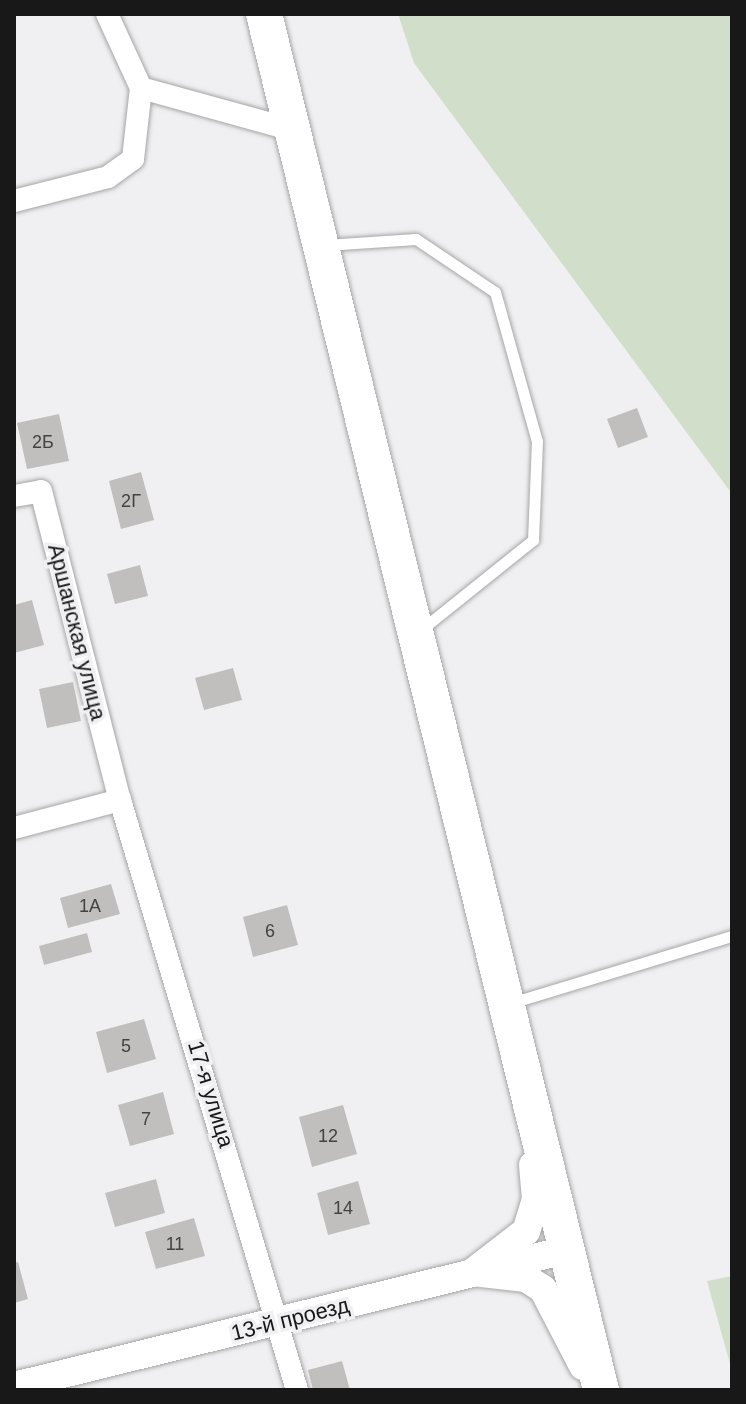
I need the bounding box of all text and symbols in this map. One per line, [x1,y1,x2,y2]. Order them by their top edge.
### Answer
house number: 2Б [32,431,54,453]
house number: 2Г [121,490,141,512]
street label: Аршанская улица [42,541,112,723]
house number: 1А [79,895,101,917]
house number: 6 [265,920,275,942]
house number: 5 [121,1035,131,1057]
street label: 17-я улица [182,1037,240,1151]
house number: 7 [141,1108,151,1130]
house number: 12 [318,1125,338,1147]
house number: 14 [333,1197,353,1219]
house number: 11 [166,1233,184,1255]
street label: 13-й проезд [228,1292,352,1346]

